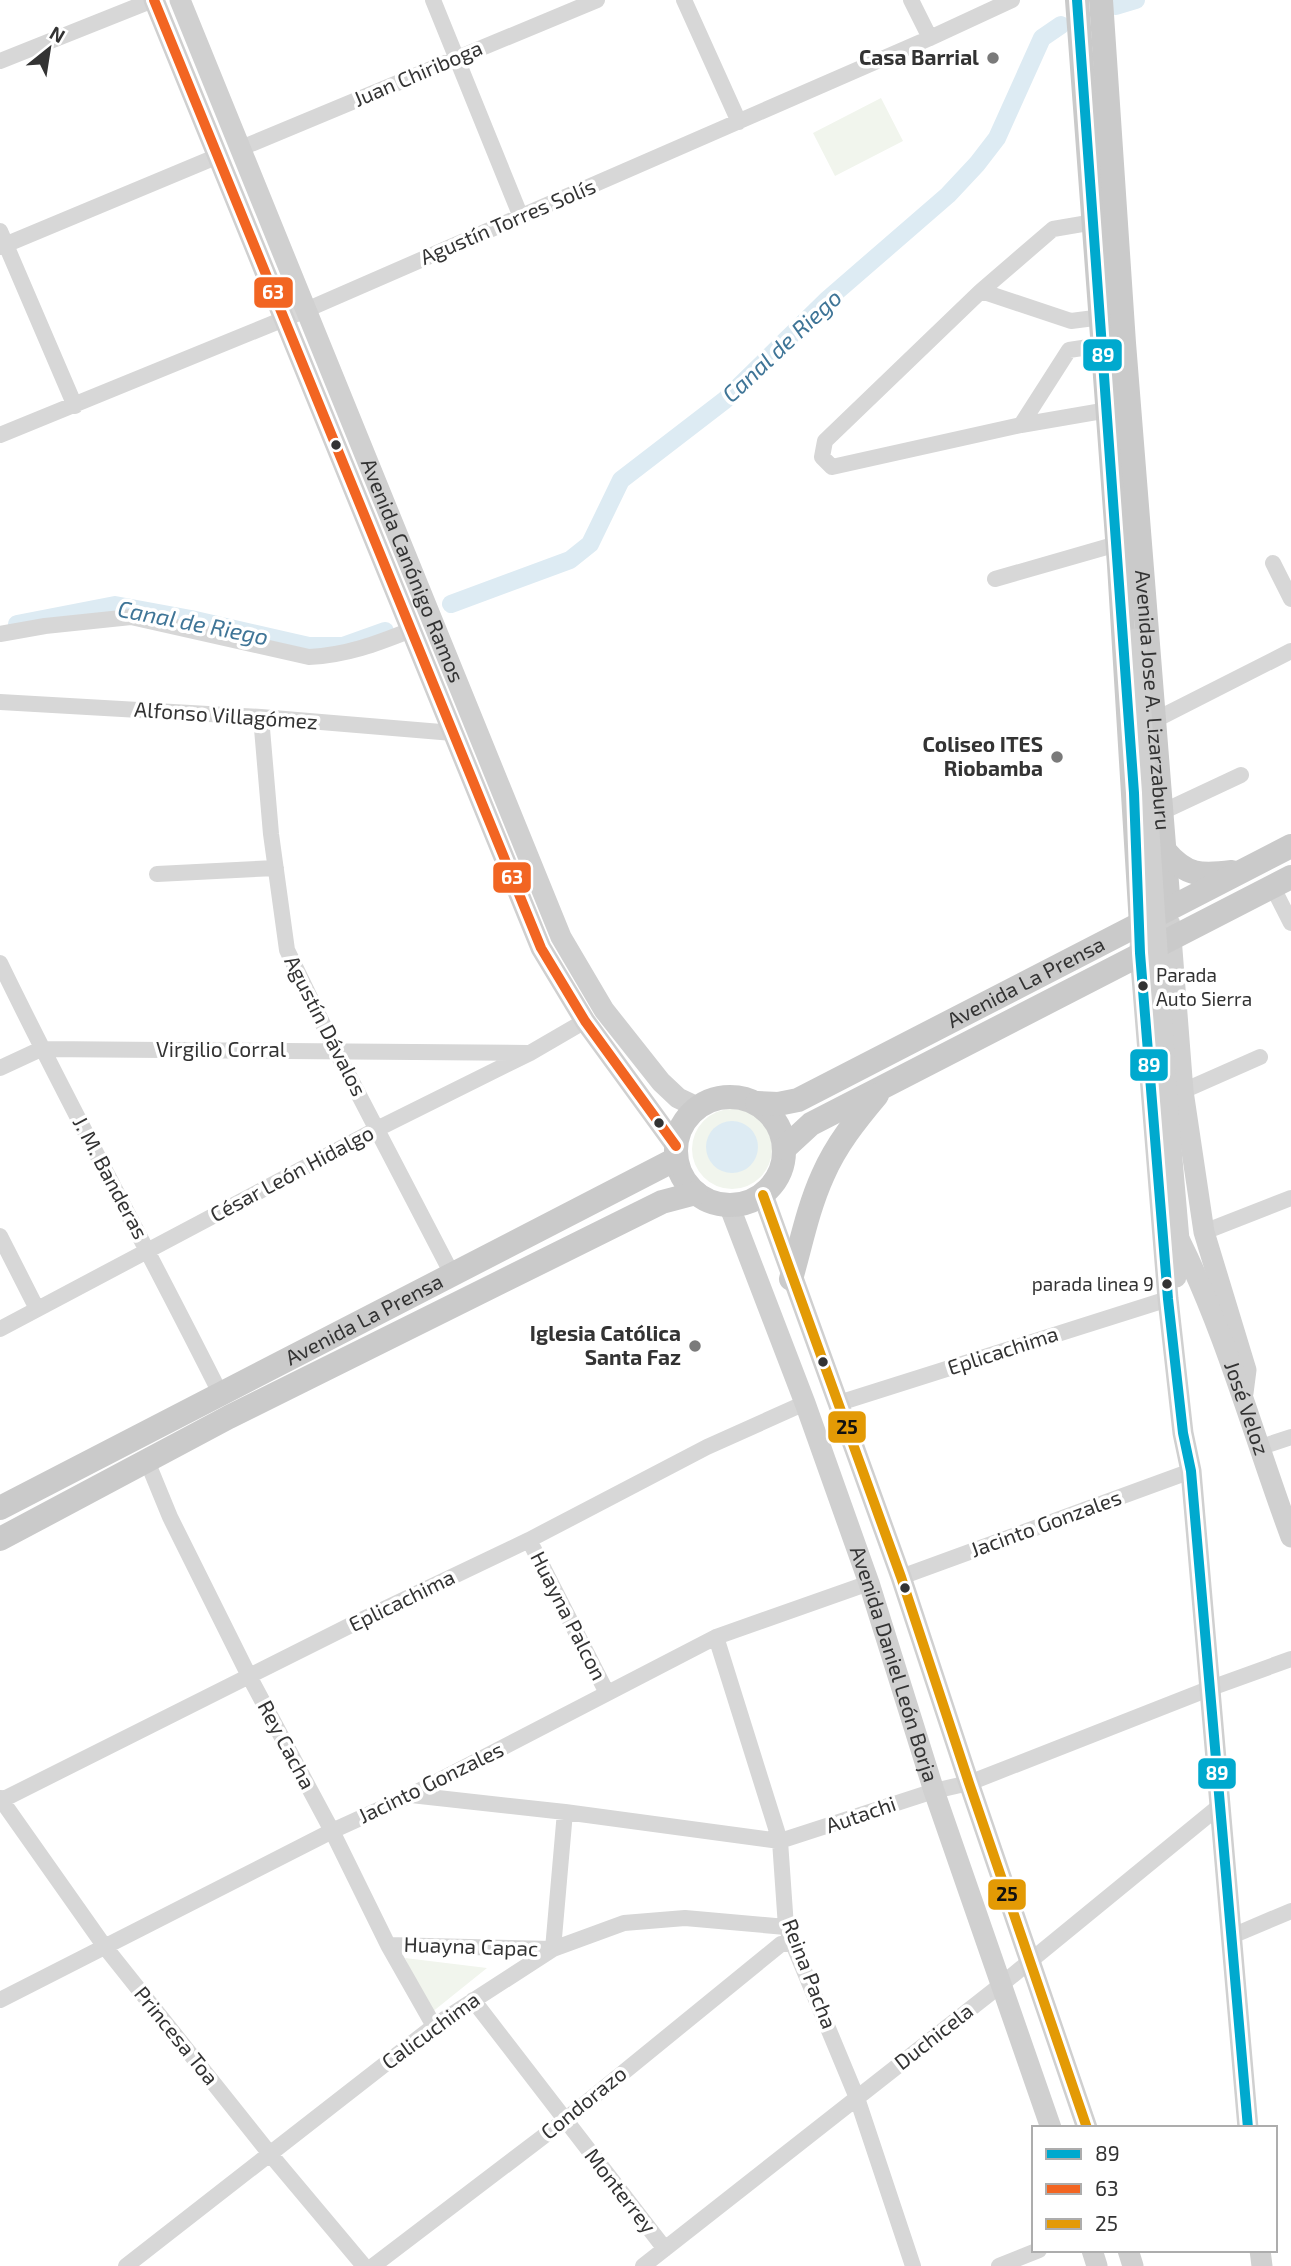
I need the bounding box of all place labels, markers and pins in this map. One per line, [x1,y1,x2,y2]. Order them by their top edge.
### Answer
place label: Casa Barrial [859,44,979,69]
marker: Casa Barrial [985,50,1001,66]
unlabelled marker [329,438,343,452]
place label: Coliseo ITES Riobamba [922,731,1043,780]
marker: Coliseo ITES Riobamba [1049,749,1065,765]
place label: Parada Auto Sierra [1156,963,1252,1010]
marker: Parada Auto Sierra [1136,979,1150,993]
unlabelled marker [652,1116,666,1130]
place label: parada linea 9 [1032,1272,1154,1295]
marker: parada linea 9 [1160,1277,1174,1291]
place label: Iglesia Católica Santa Faz [530,1320,681,1369]
marker: Iglesia Católica Santa Faz [687,1338,703,1354]
unlabelled marker [816,1355,830,1369]
unlabelled marker [898,1581,912,1595]

